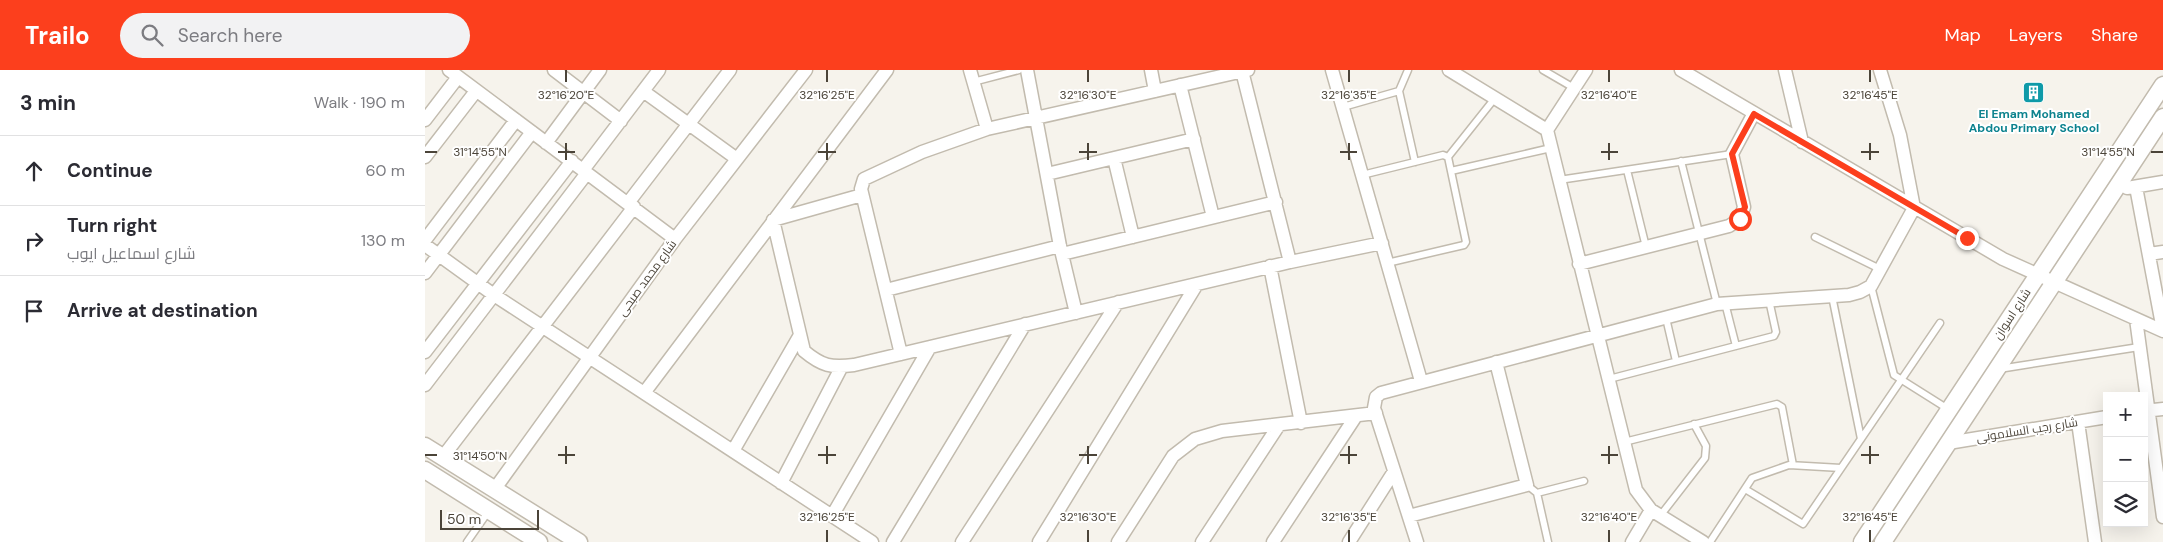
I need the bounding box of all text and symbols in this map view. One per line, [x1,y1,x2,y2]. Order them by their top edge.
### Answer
search box [120,13,470,58]
text: Trailo [25,20,90,51]
icon: search [138,21,166,49]
text: Search here [178,23,283,48]
text: Map [1945,23,1981,47]
text: Layers [2009,23,2063,47]
text: Share [2091,23,2138,47]
building icon: El Emam Mohamed Abdou Primary School [2022,81,2046,105]
text: 32°16'20"E [538,87,595,103]
text: 32°16'25"E [799,87,855,103]
text: 32°16'30"E [1060,87,1117,103]
text: 32°16'35"E [1321,87,1377,103]
text: 32°16'40"E [1581,87,1637,103]
text: 32°16'45"E [1842,87,1898,103]
text: 3 min [20,89,76,117]
text: Walk · 190 m [314,92,405,113]
place label: El Emam Mohamed Abdou Primary School [1969,106,2099,136]
text: 31°14'55"N [453,144,507,160]
text: 31°14'55"N [2081,144,2135,160]
icon: ahead [20,157,48,185]
text: Continue [67,158,153,183]
text: 60 m [365,160,405,181]
route start [1729,208,1752,231]
text: Turn right [67,213,157,238]
icon: right [20,227,48,255]
route end [1956,227,1979,250]
text: 130 m [361,230,405,251]
street label: شارع محمد صبحى [614,237,680,319]
text: شارع اسماعيل ايوب [67,243,195,264]
street label: شارع اسوان [1990,285,2034,343]
icon: arrive [20,297,48,325]
text: Arrive at destination [67,298,258,323]
map controls [2103,392,2148,527]
button: + [2103,392,2148,437]
street label: شارع رجب السلامونى [1975,414,2079,446]
button: − [2103,437,2148,482]
text: 31°14'50"N [453,448,507,464]
button: layers [2103,482,2148,527]
scale bar [440,507,539,530]
text: 32°16'25"E [799,509,855,525]
text: 32°16'30"E [1060,509,1117,525]
text: 32°16'35"E [1321,509,1377,525]
text: 32°16'40"E [1581,509,1637,525]
text: 32°16'45"E [1842,509,1898,525]
text: 50 m [447,510,481,528]

